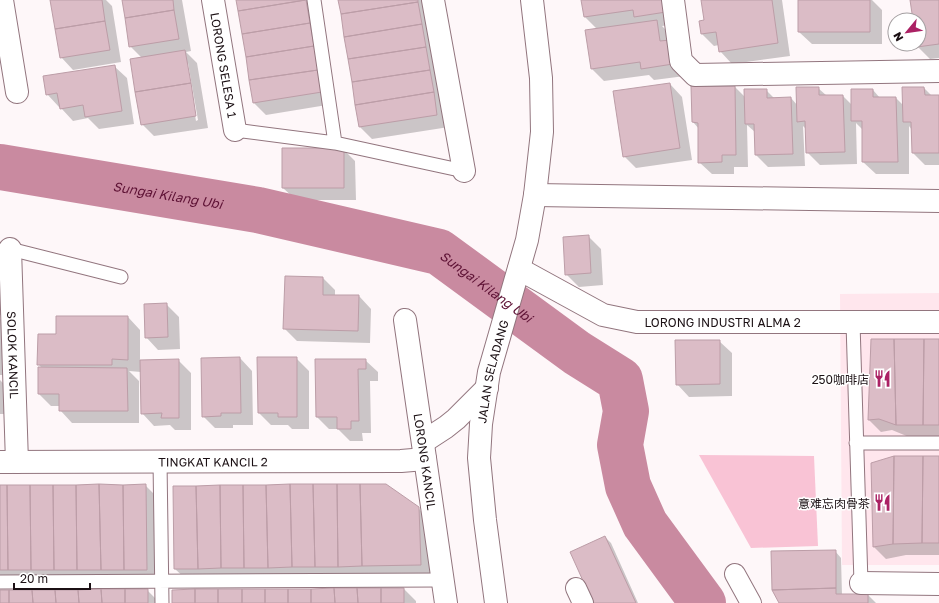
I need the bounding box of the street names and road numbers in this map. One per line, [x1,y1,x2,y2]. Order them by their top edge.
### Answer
street label: LORONG SELESA 1 [208,11,240,119]
street label: SOLOK KANCIL [5,311,22,399]
street label: LORONG INDUSTRI ALMA 2 [644,315,801,330]
street label: JALAN SELADANG [474,318,511,424]
street label: LORONG KANCIL [411,412,440,511]
street label: TINGKAT KANCIL 2 [158,454,268,469]

